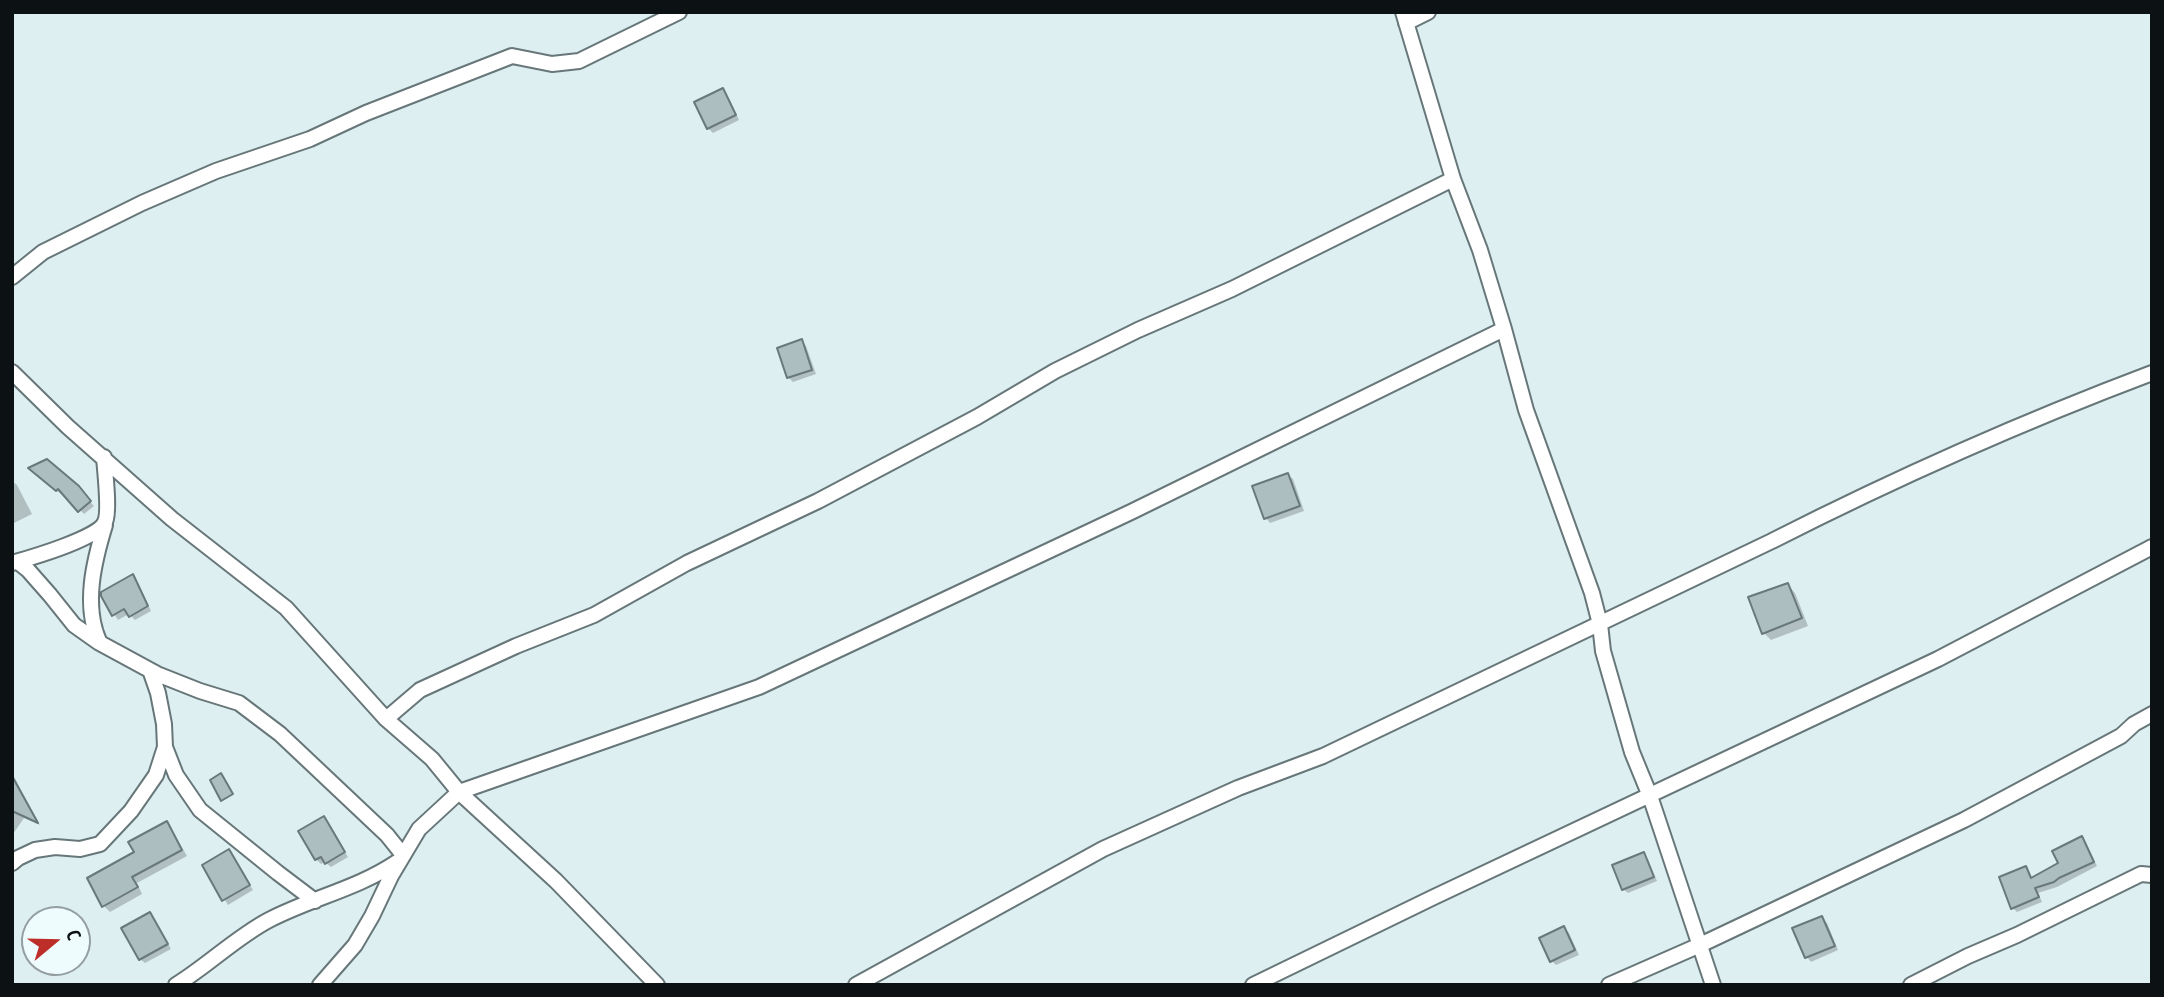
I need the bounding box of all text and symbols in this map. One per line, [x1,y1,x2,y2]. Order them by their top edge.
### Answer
north arrow [21,906,91,976]
text: С [61,927,87,943]

